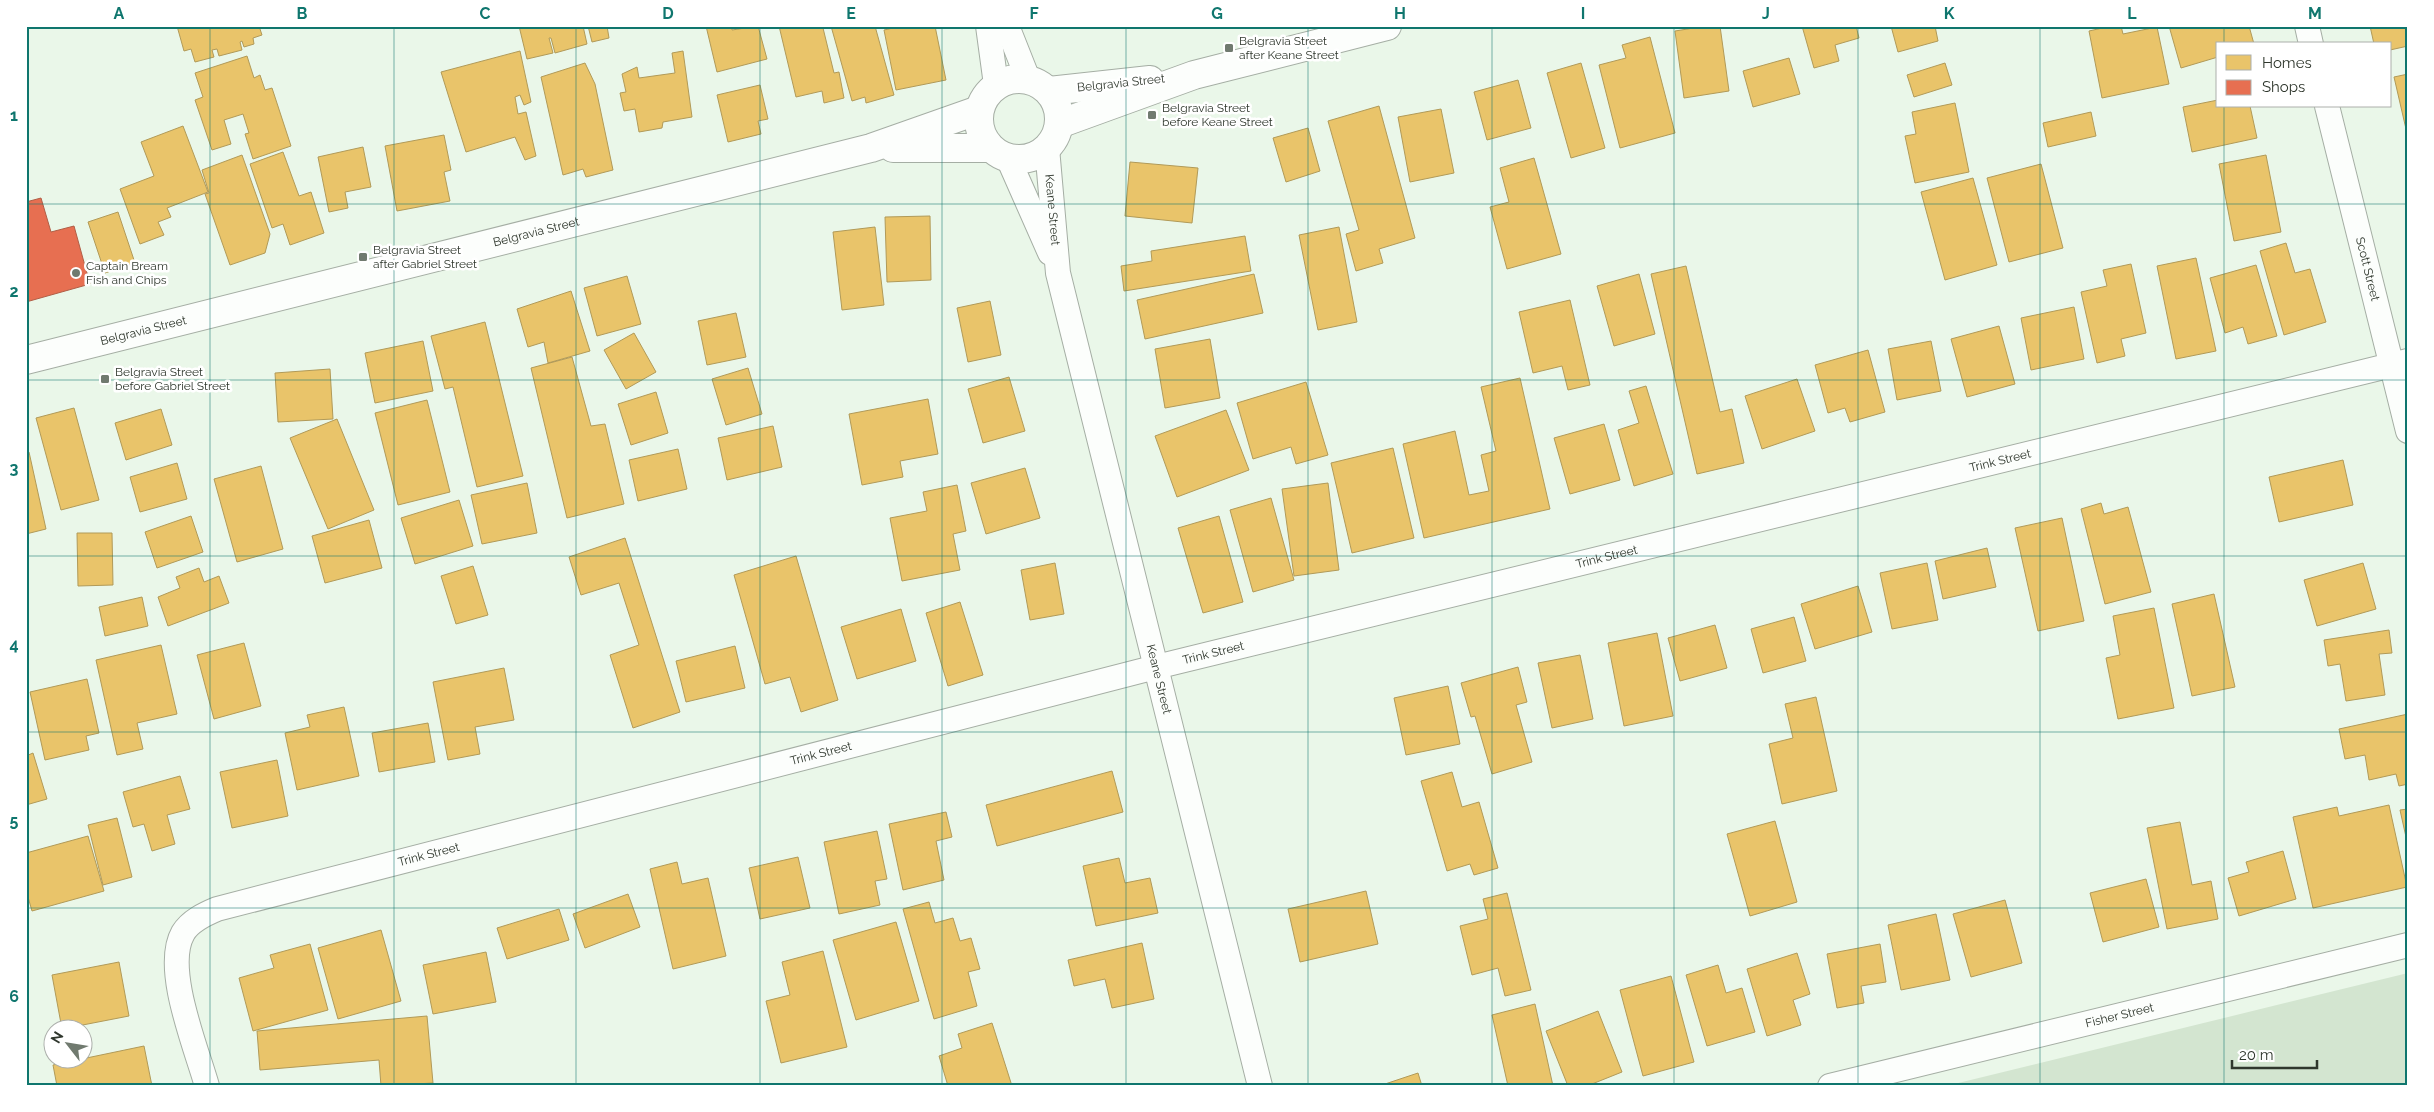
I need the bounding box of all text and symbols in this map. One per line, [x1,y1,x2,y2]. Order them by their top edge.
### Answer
text: A [114,4,125,23]
text: B [297,4,308,23]
text: C [480,4,491,23]
text: D [662,4,674,23]
text: E [846,4,856,23]
text: F [1029,4,1039,23]
text: G [1211,4,1223,23]
text: H [1394,4,1406,23]
text: I [1581,4,1585,23]
text: J [1762,4,1770,23]
text: K [1944,4,1955,23]
text: L [2127,4,2137,23]
text: M [2308,4,2322,23]
place label: Belgravia Street after Keane Street [1239,34,1339,62]
marker: Belgravia Street after Keane Street [1223,42,1235,54]
legend [2216,42,2392,108]
text: Homes [2262,54,2312,72]
street label: Belgravia Street [1076,71,1166,95]
text: Shops [2262,78,2305,96]
place label: Belgravia Street before Keane Street [1162,101,1273,129]
text: 1 [10,106,18,125]
marker: Belgravia Street before Keane Street [1146,109,1158,121]
street label: Keane Street [1042,174,1063,246]
street label: Belgravia Street [492,214,581,250]
street label: Scott Street [2353,236,2382,302]
place label: Belgravia Street after Gabriel Street [373,243,477,271]
marker: Belgravia Street after Gabriel Street [357,251,369,263]
place label: Captain Bream Fish and Chips [86,259,168,287]
marker: Captain Bream Fish and Chips [70,267,82,279]
text: 2 [9,282,19,301]
street label: Belgravia Street [99,313,188,348]
place label: Belgravia Street before Gabriel Street [115,365,230,393]
marker: Belgravia Street before Gabriel Street [99,373,111,385]
street label: Trink Street [1968,446,2032,475]
text: 3 [10,459,19,478]
street label: Trink Street [1575,543,1639,571]
text: 4 [9,635,19,654]
street label: Trink Street [1181,639,1245,667]
street label: Keane Street [1144,643,1174,715]
street label: Trink Street [789,739,853,768]
text: 5 [10,811,19,830]
street label: Trink Street [397,840,461,869]
text: 6 [9,987,19,1006]
street label: Fisher Street [2084,1000,2155,1030]
north arrow [42,1020,92,1070]
text: N [47,1029,66,1046]
scale bar [2232,1037,2316,1069]
text: 20 m [2239,1046,2274,1064]

